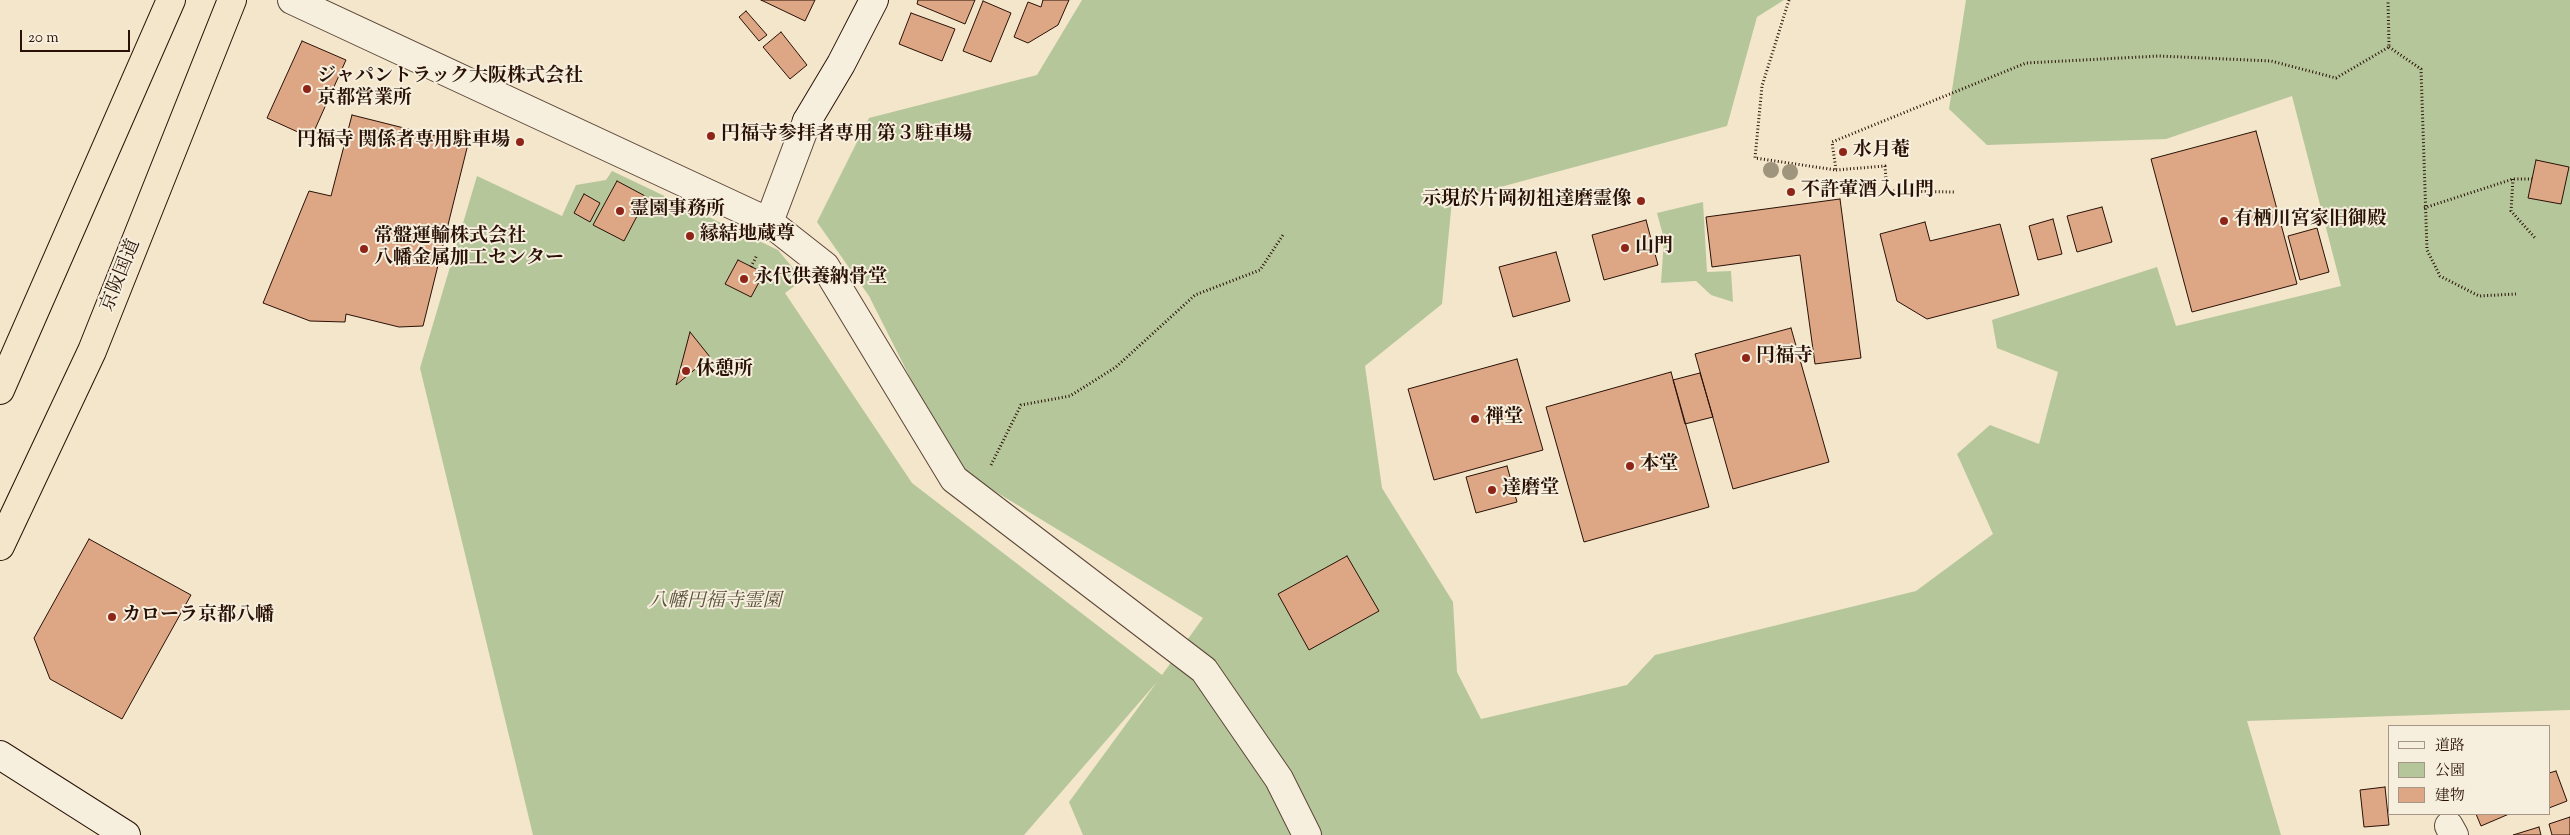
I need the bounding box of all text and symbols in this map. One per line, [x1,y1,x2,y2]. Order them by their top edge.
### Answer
scale bar [22,20,132,52]
text: 20 m [28,28,59,49]
place label: ジャパントラック大阪株式会社 京都営業所 [317,67,583,111]
marker: ジャパントラック大阪株式会社 京都営業所 [301,83,313,95]
place label: 円福寺参拝者専用 第３駐車場 [721,125,972,147]
marker: 円福寺参拝者専用 第３駐車場 [705,130,717,142]
place label: 円福寺 関係者専用駐車場 [297,131,510,153]
marker: 円福寺 関係者専用駐車場 [514,136,526,148]
place label: 水月菴 [1853,141,1910,163]
marker: 水月菴 [1837,146,1849,158]
place label: 不許葷酒入山門 [1801,181,1934,203]
marker: 不許葷酒入山門 [1785,186,1797,198]
place label: 示現於片岡初祖達磨霊像 [1422,190,1631,212]
marker: 示現於片岡初祖達磨霊像 [1635,195,1647,207]
place label: 霊園事務所 [630,200,725,222]
marker: 霊園事務所 [614,205,626,217]
place label: 有栖川宮家旧御殿 [2234,210,2386,232]
marker: 有栖川宮家旧御殿 [2218,215,2230,227]
place label: 縁結地蔵尊 [700,225,795,247]
place label: 常盤運輸株式会社 八幡金属加工センター [374,227,564,271]
marker: 縁結地蔵尊 [684,230,696,242]
street label: 京阪国道 [97,236,147,316]
place label: 山門 [1635,237,1673,259]
marker: 山門 [1619,242,1631,254]
marker: 常盤運輸株式会社 八幡金属加工センター [358,243,370,255]
place label: 永代供養納骨堂 [754,268,887,290]
marker: 永代供養納骨堂 [738,273,750,285]
place label: 円福寺 [1756,347,1813,369]
marker: 円福寺 [1740,352,1752,364]
place label: 休憩所 [696,360,753,382]
marker: 休憩所 [680,365,692,377]
place label: 禅堂 [1485,408,1523,430]
marker: 禅堂 [1469,413,1481,425]
place label: 本堂 [1640,455,1678,477]
marker: 本堂 [1624,460,1636,472]
place label: 達磨堂 [1502,479,1559,501]
marker: 達磨堂 [1486,484,1498,496]
park label: 八幡円福寺霊園 [649,592,781,614]
place label: カローラ京都八幡 [122,606,274,628]
marker: カローラ京都八幡 [106,611,118,623]
legend [2388,725,2550,815]
text: 道路 [2435,736,2465,757]
text: 公園 [2435,761,2465,782]
text: 建物 [2435,786,2465,807]

